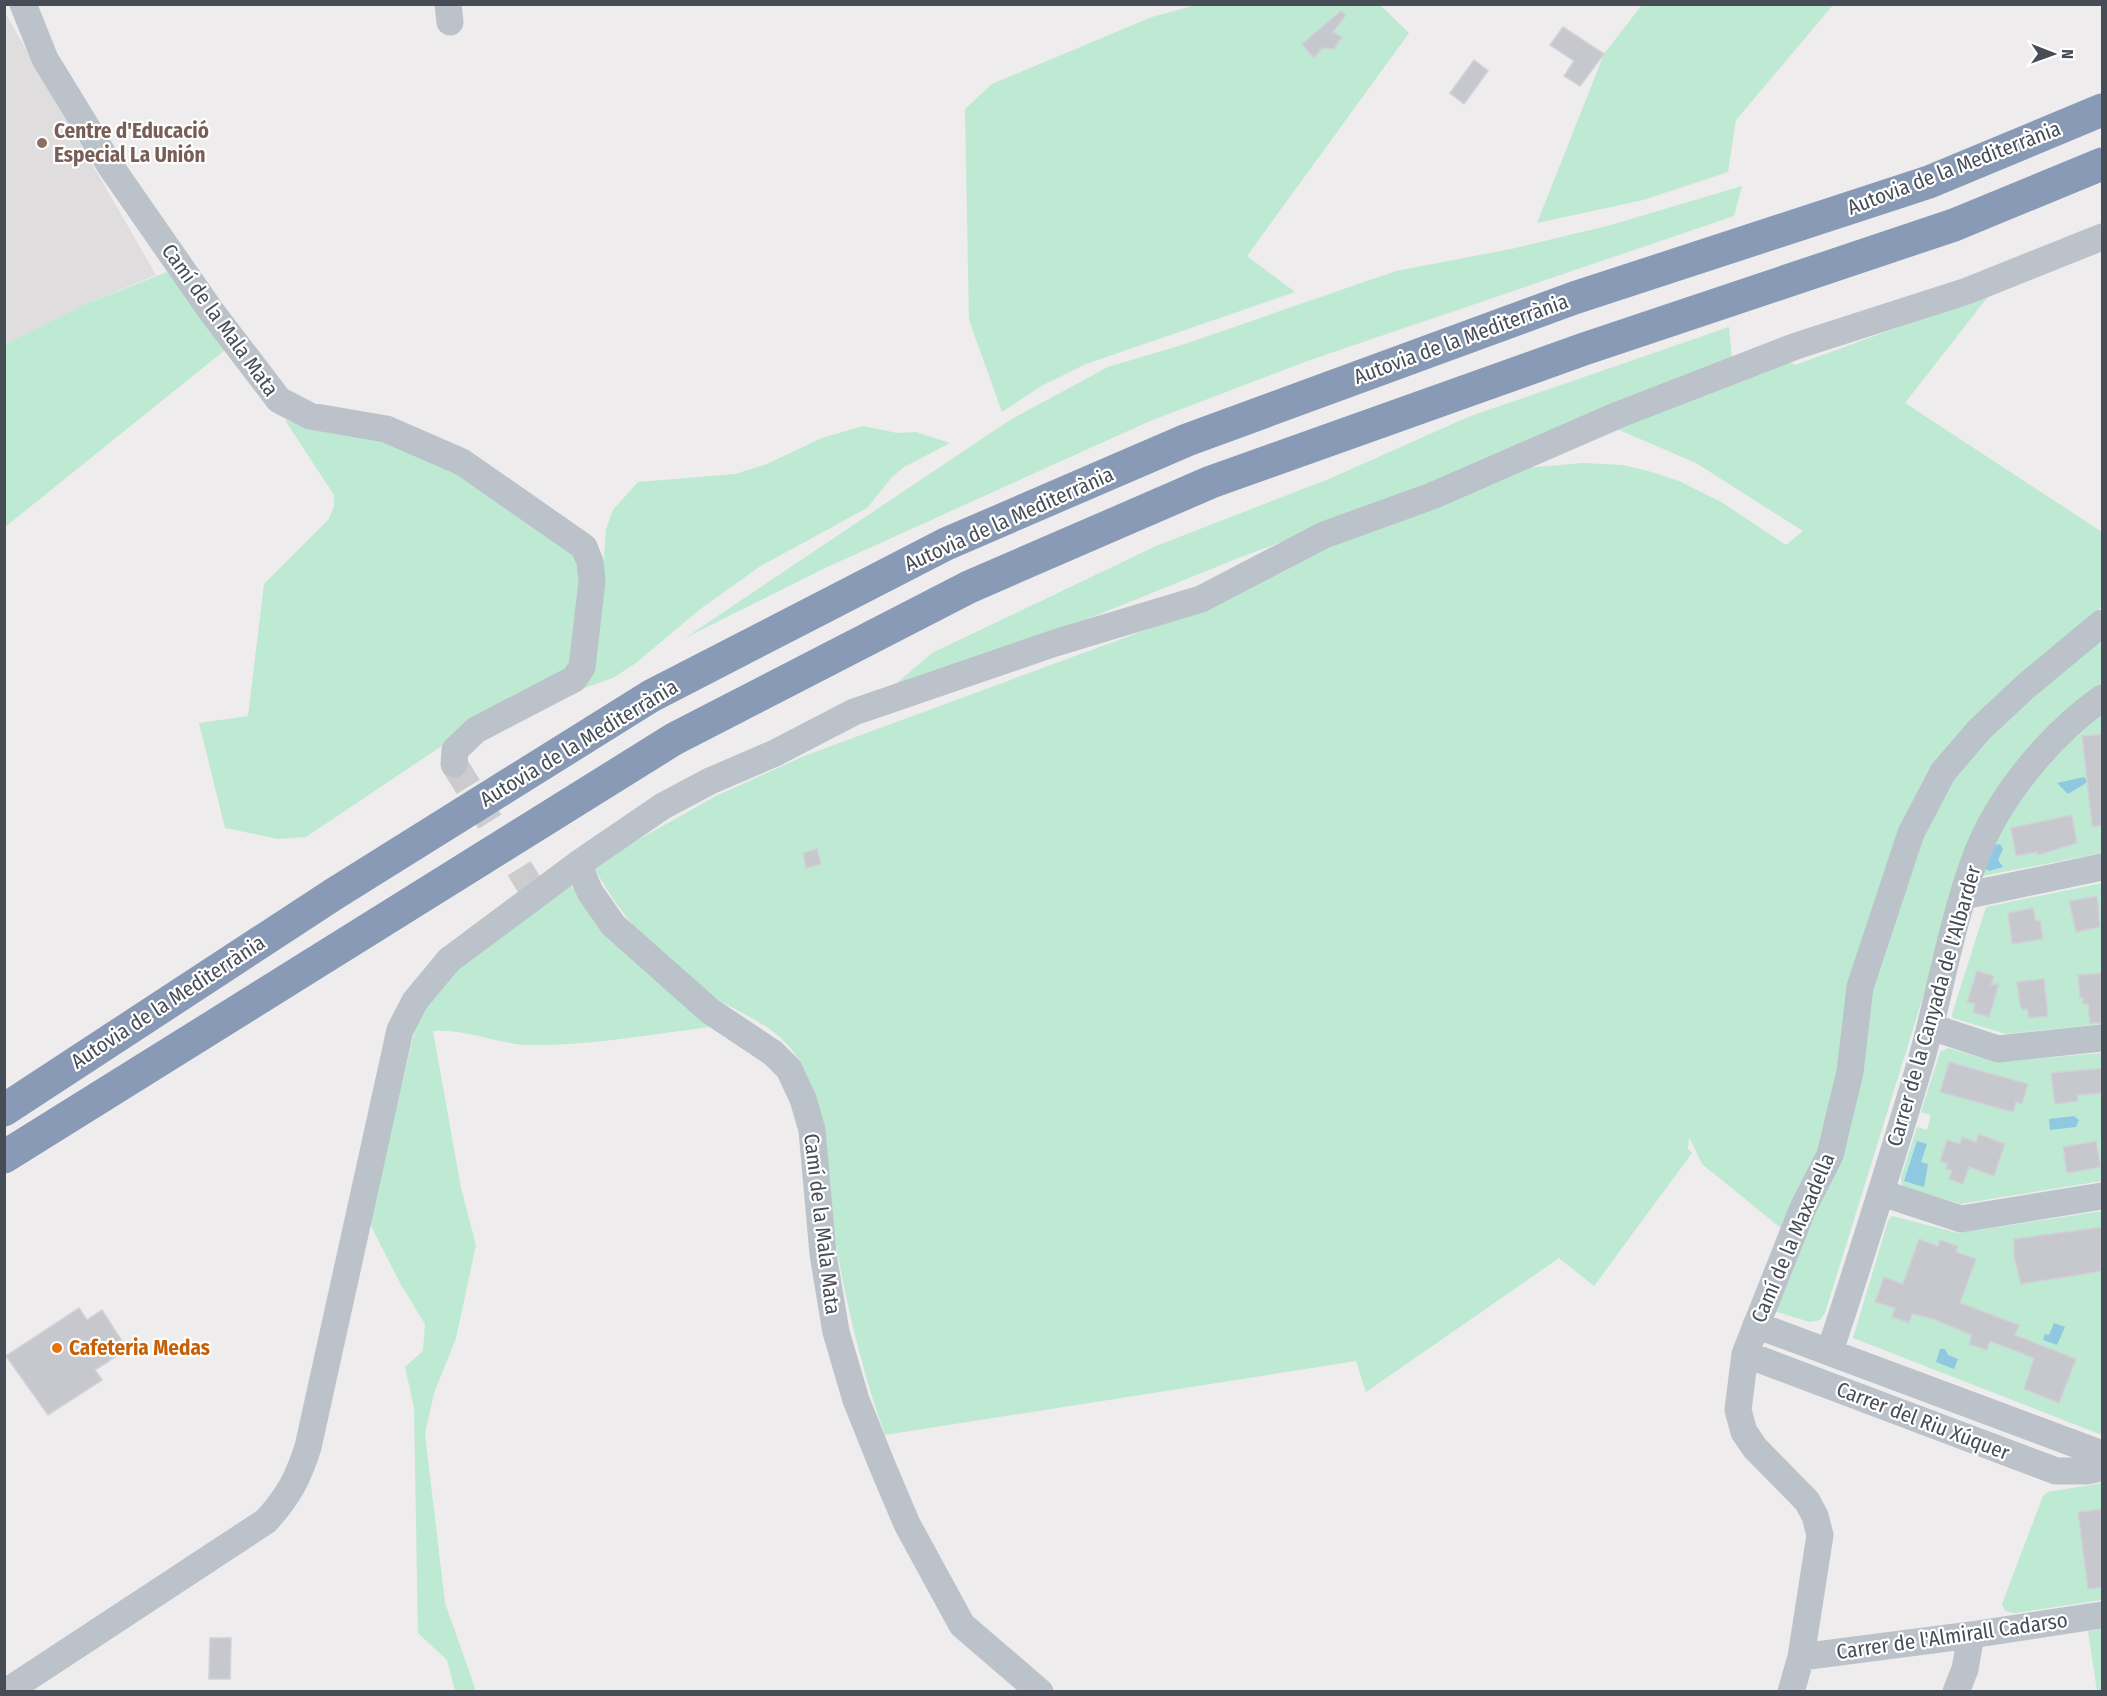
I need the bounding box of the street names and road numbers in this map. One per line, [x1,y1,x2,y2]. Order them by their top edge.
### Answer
street label: Autovia de la Mediterrània [1844,115,2064,221]
street label: Camí de la Mala Mata [156,239,284,401]
street label: Autovia de la Mediterrània [1350,288,1572,390]
street label: Autovia de la Mediterrània [900,461,1118,577]
street label: Autovia de la Mediterrània [475,674,683,812]
street label: Carrer de la Canyada de l'Albarder [1881,862,1987,1150]
street label: Autovia de la Mediterrània [66,929,270,1075]
street label: Camí de la Mala Mata [798,1132,846,1316]
street label: Camí de la Maxadella [1746,1149,1840,1327]
street label: Carrer del Riu Xúquer [1833,1376,2014,1466]
street label: Carrer de l'Almirall Cadarso [1835,1607,2069,1665]

